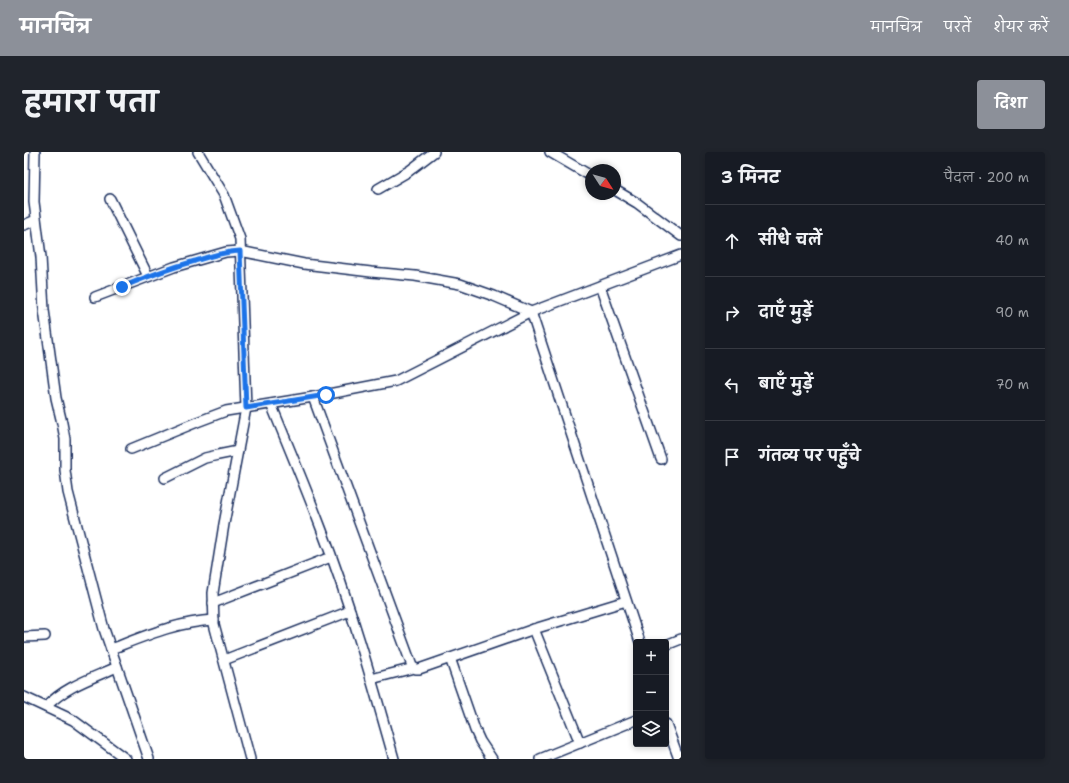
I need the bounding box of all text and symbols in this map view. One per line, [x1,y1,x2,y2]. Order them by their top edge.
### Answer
text: मानचित्र [20,14,91,39]
text: मानचित्र [870,18,922,36]
text: परतें [944,18,971,36]
text: शेयर करें [993,18,1049,36]
button: दिशा [977,80,1045,129]
text: हमारा पता [24,83,158,121]
north arrow [585,164,621,200]
text: 3 मिनट [721,166,780,188]
text: पैदल · 200 m [944,169,1029,186]
icon: ahead [721,230,743,252]
text: सीधे चलें [759,230,822,250]
text: 40 m [995,232,1029,249]
route end [113,278,131,296]
icon: right [721,302,743,324]
text: दाएँ मुड़ें [759,302,813,322]
text: 90 m [995,304,1029,321]
icon: left [721,374,743,396]
text: बाएँ मुड़ें [759,374,813,394]
text: 70 m [995,376,1029,393]
route start [317,386,335,404]
icon: arrive [721,446,743,468]
text: गंतव्य पर पहुँचे [759,446,861,466]
map controls [633,639,669,747]
button: + [633,639,669,675]
button: − [633,675,669,711]
button: layers [633,711,669,747]

